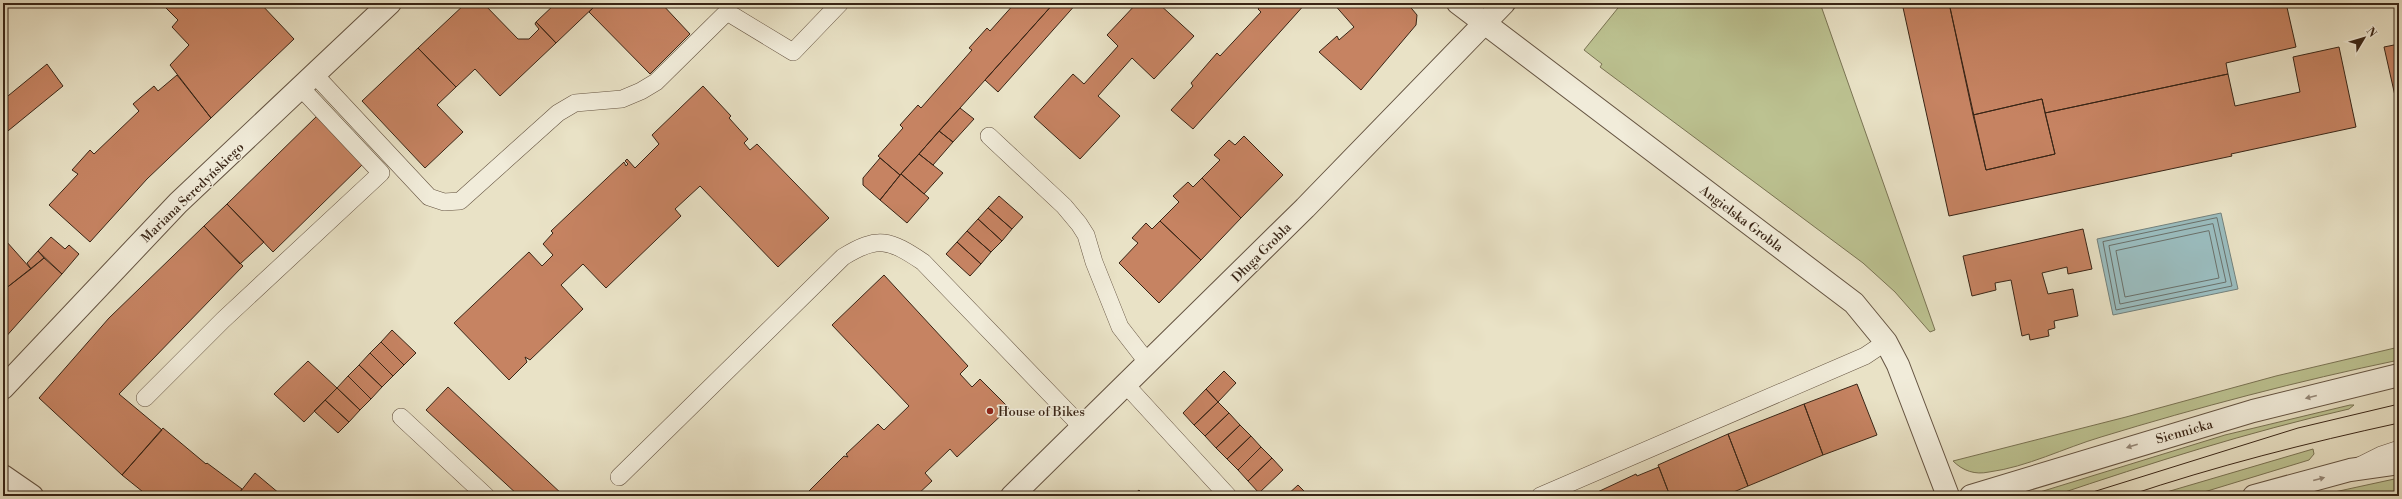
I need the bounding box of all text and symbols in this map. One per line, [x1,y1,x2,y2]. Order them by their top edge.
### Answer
north arrow [2344,18,2384,58]
text: N [2363,25,2379,40]
street label: Mariana Seredyńskiego [138,139,247,246]
street label: Angielska Grobla [1696,182,1787,256]
street label: Długa Grobla [1229,219,1295,286]
one-way arrow [2305,394,2317,400]
place label: House of Bikes [998,404,1085,420]
marker: House of Bikes [985,406,995,416]
street label: Siennicka [2154,416,2215,448]
one-way arrow [2125,443,2137,449]
one-way arrow [2313,476,2325,482]

